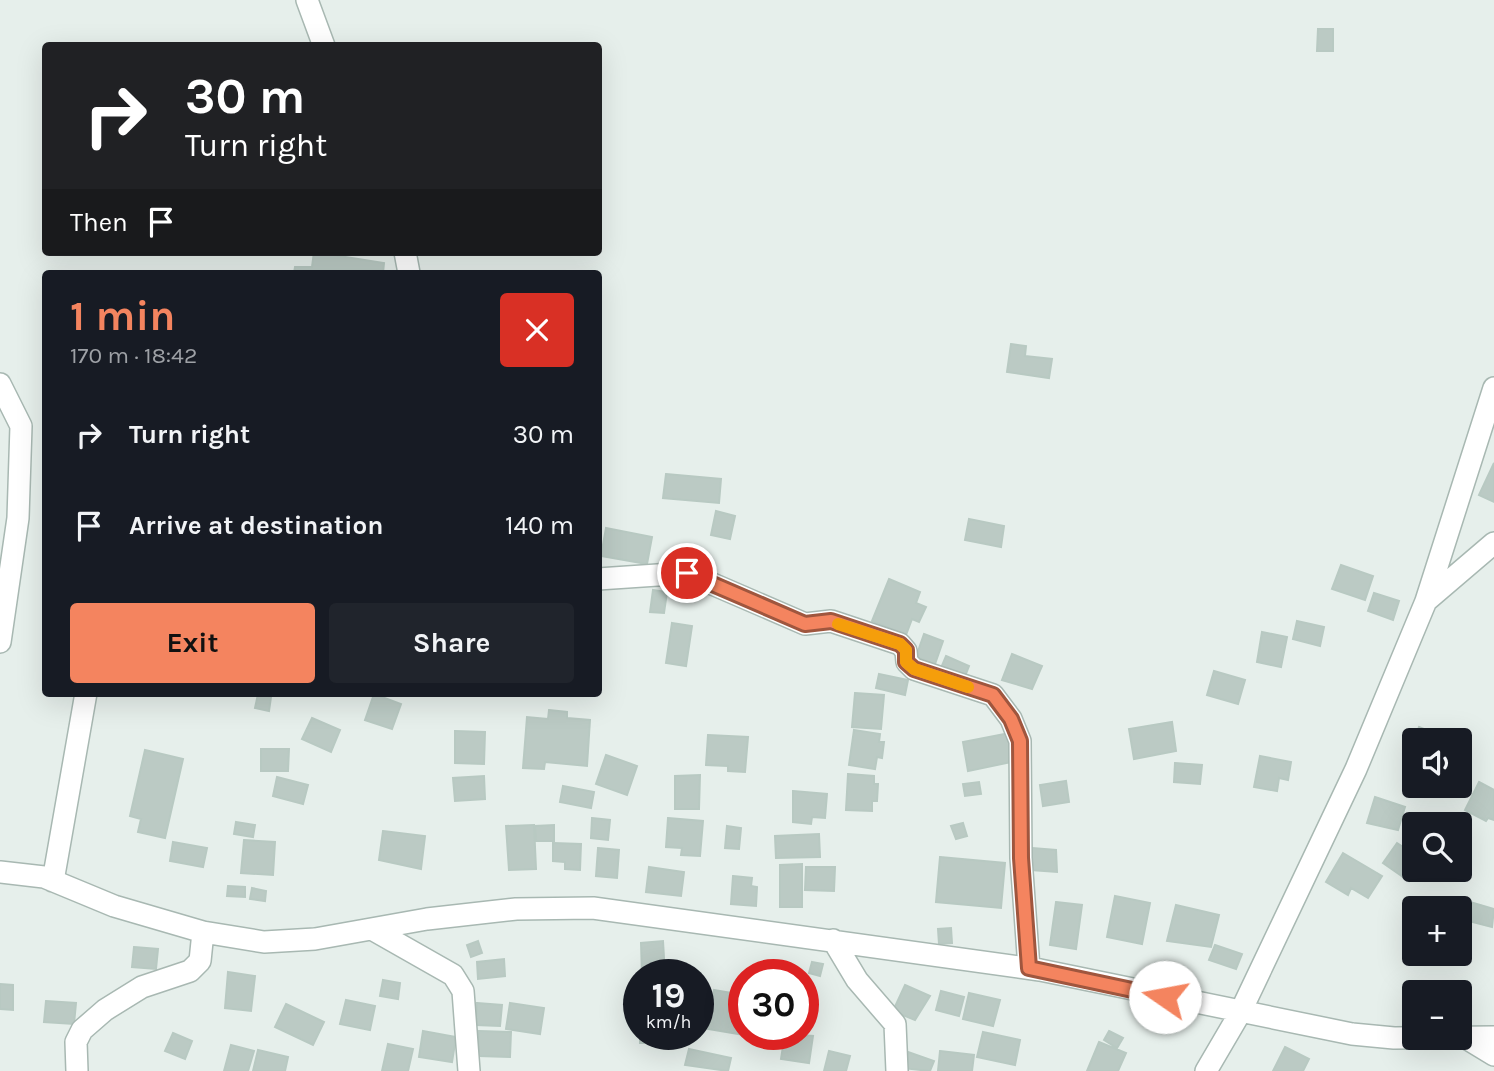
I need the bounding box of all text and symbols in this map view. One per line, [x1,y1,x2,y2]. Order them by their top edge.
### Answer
text: 30 m [185,68,305,125]
icon: right [70,70,161,161]
text: Turn right [185,127,327,164]
icon: arrive [142,203,180,241]
text: Then [70,207,128,238]
text: 1 min [70,291,175,341]
button: close [500,293,574,367]
text: 170 m · 18:42 [70,342,197,369]
icon: right [70,416,108,454]
text: Turn right [129,419,250,450]
text: 30 m [513,419,574,450]
icon: arrive [70,507,108,545]
text: Arrive at destination [129,510,383,541]
text: 140 m [505,510,574,541]
pin [657,543,717,603]
icon: arrive [668,554,706,592]
button: Exit [70,603,315,683]
button: Share [329,603,574,683]
map controls [1402,728,1472,1050]
button: sound [1402,728,1472,798]
button: search [1402,812,1472,882]
button: + [1402,896,1472,966]
speed limit sign: 30 [728,959,819,1050]
position arrow [1128,960,1202,1034]
text: 19 [652,975,685,1016]
button: − [1402,980,1472,1050]
text: km/h [646,1011,691,1033]

